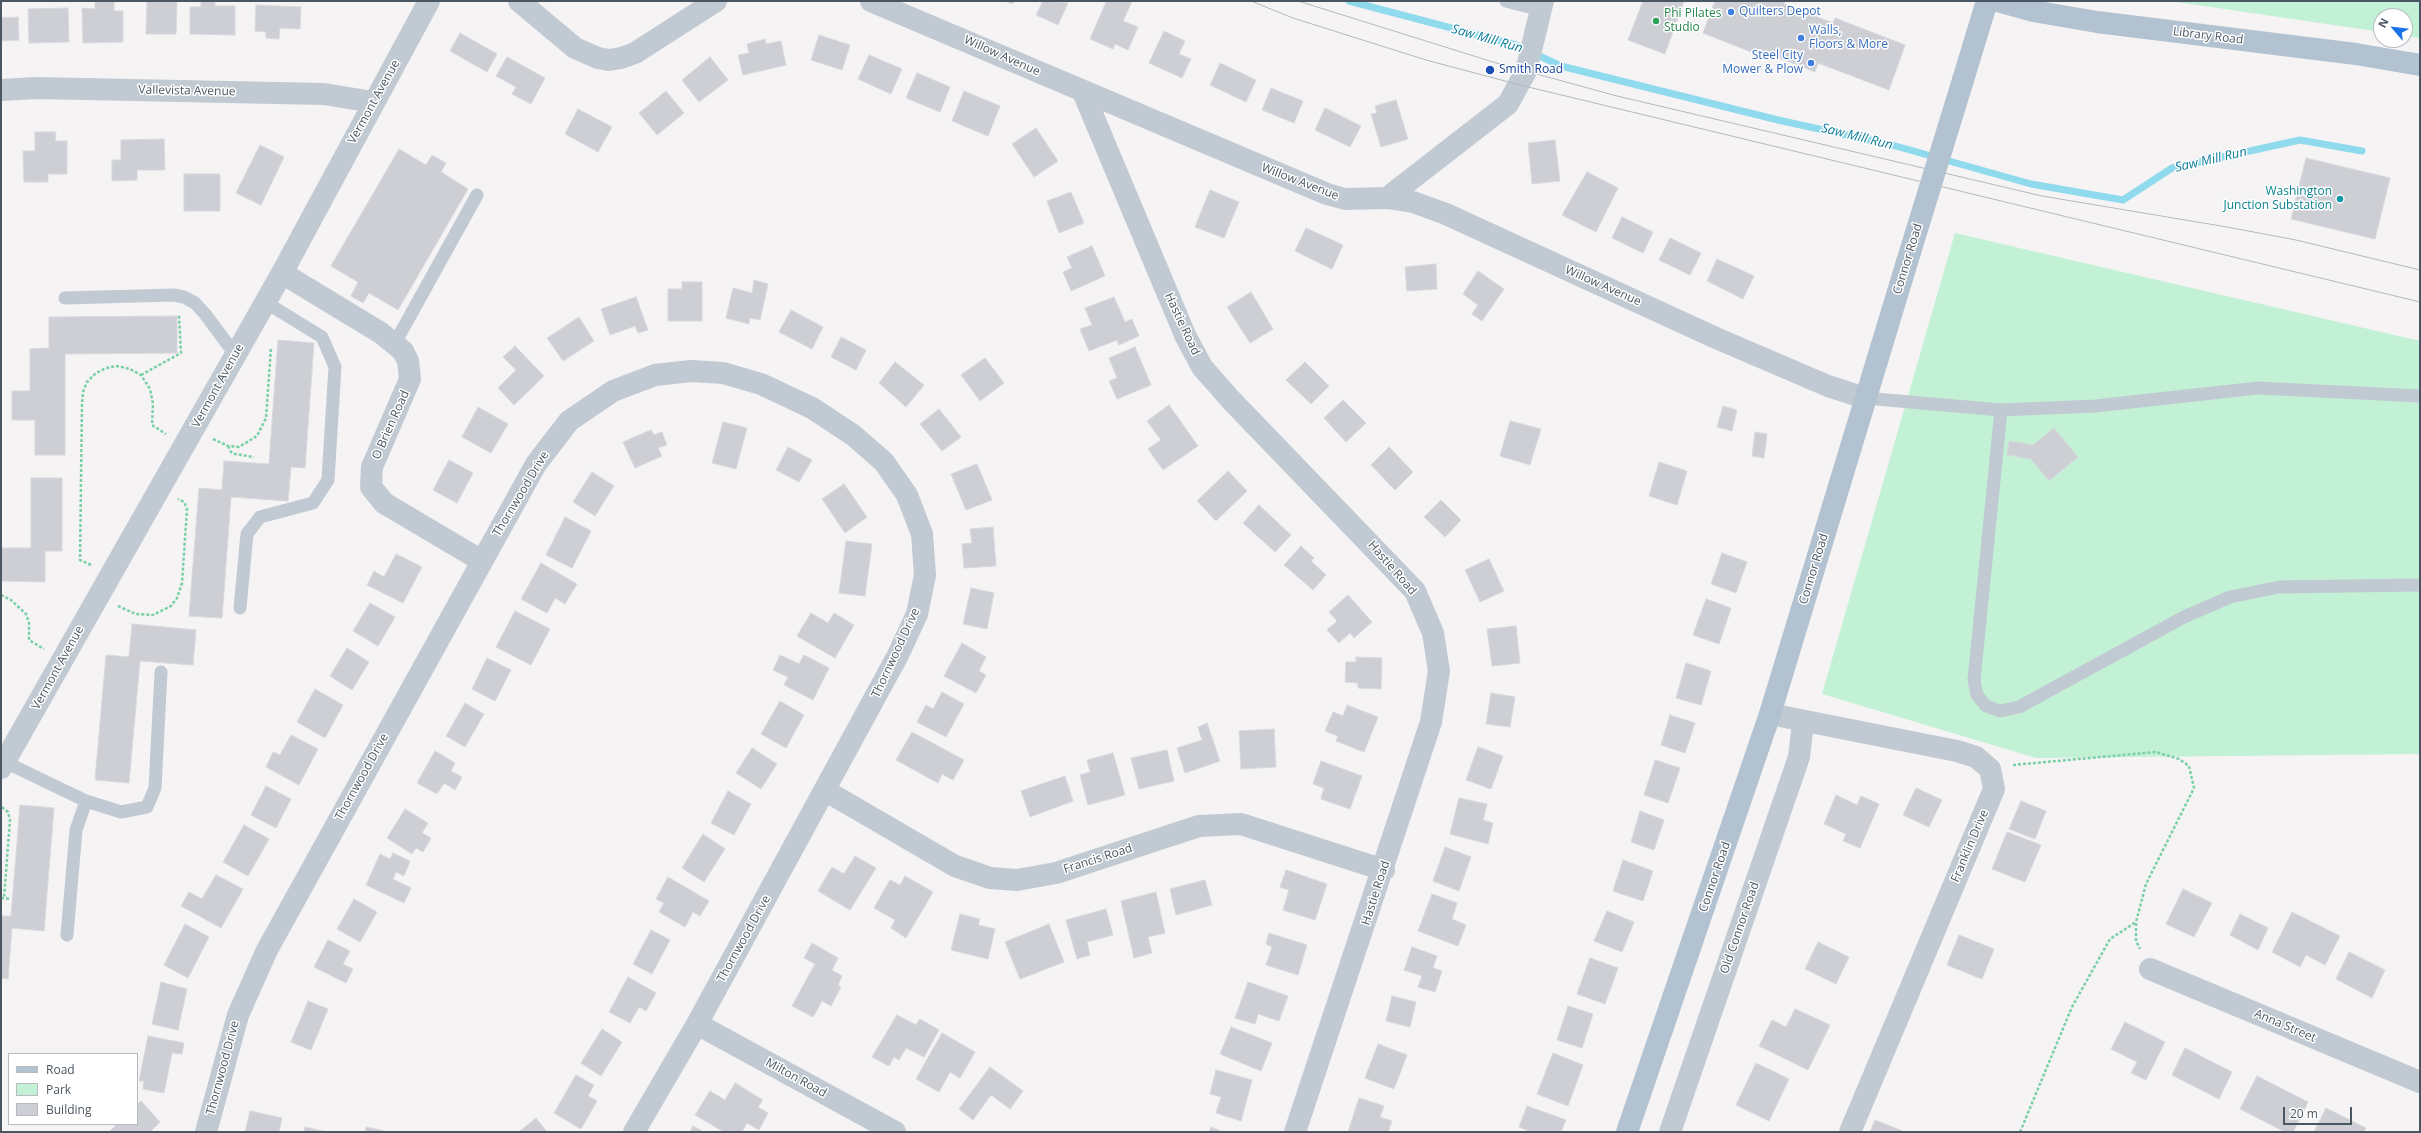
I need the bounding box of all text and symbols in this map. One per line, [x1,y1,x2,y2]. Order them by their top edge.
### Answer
place label: Quilters Depot [1739,5,1821,19]
place label: Phi Pilates Studio [1664,7,1721,35]
marker: Quilters Depot [1726,7,1736,17]
north arrow [2373,8,2413,48]
text: N [2374,15,2392,30]
marker: Phi Pilates Studio [1651,16,1661,26]
water label: Saw Mill Run [1450,21,1524,57]
place label: Walls, Floors & More [1809,24,1888,52]
street label: Library Road [2172,25,2244,47]
street label: Willow Avenue [962,33,1042,79]
marker: Walls, Floors & More [1796,33,1806,43]
place label: Steel City Mower & Plow [1722,49,1803,77]
street label: Vermont Avenue [345,58,403,146]
marker: Steel City Mower & Plow [1806,58,1816,68]
place label: Smith Road [1499,63,1563,77]
marker: Smith Road [1484,64,1496,76]
street label: Vallevista Avenue [138,83,236,99]
water label: Saw Mill Run [1820,121,1894,153]
water label: Saw Mill Run [2174,144,2248,176]
street label: Willow Avenue [1259,161,1341,203]
place label: Washington Junction Substation [2223,185,2332,213]
marker: Washington Junction Substation [2335,194,2345,204]
street label: Connor Road [1890,222,1926,296]
street label: Willow Avenue [1563,263,1643,309]
street label: Hastie Road [1161,291,1203,357]
street label: Vermont Avenue [189,342,247,430]
street label: O Brien Road [369,388,413,462]
street label: Thornwood Drive [490,449,552,539]
street label: Connor Road [1796,532,1832,606]
street label: Hastie Road [1365,538,1419,598]
street label: Thornwood Drive [869,606,923,700]
street label: Vermont Avenue [29,624,87,712]
street label: Thornwood Drive [332,731,392,823]
street label: Franklin Drive [1948,808,1992,884]
street label: Connor Road [1696,840,1734,914]
street label: Francis Road [1062,841,1134,877]
street label: Hastie Road [1359,859,1393,927]
street label: Old Connor Road [1718,880,1762,976]
street label: Thornwood Drive [714,893,774,985]
street label: Anna Street [2252,1007,2318,1045]
street label: Thornwood Drive [203,1019,243,1117]
legend [8,1053,138,1125]
street label: Milton Road [763,1055,829,1101]
text: Road [46,1061,75,1078]
text: Park [46,1081,71,1098]
scale bar [2285,1099,2354,1125]
text: Building [46,1101,91,1118]
text: 20 m [2290,1105,2318,1122]

